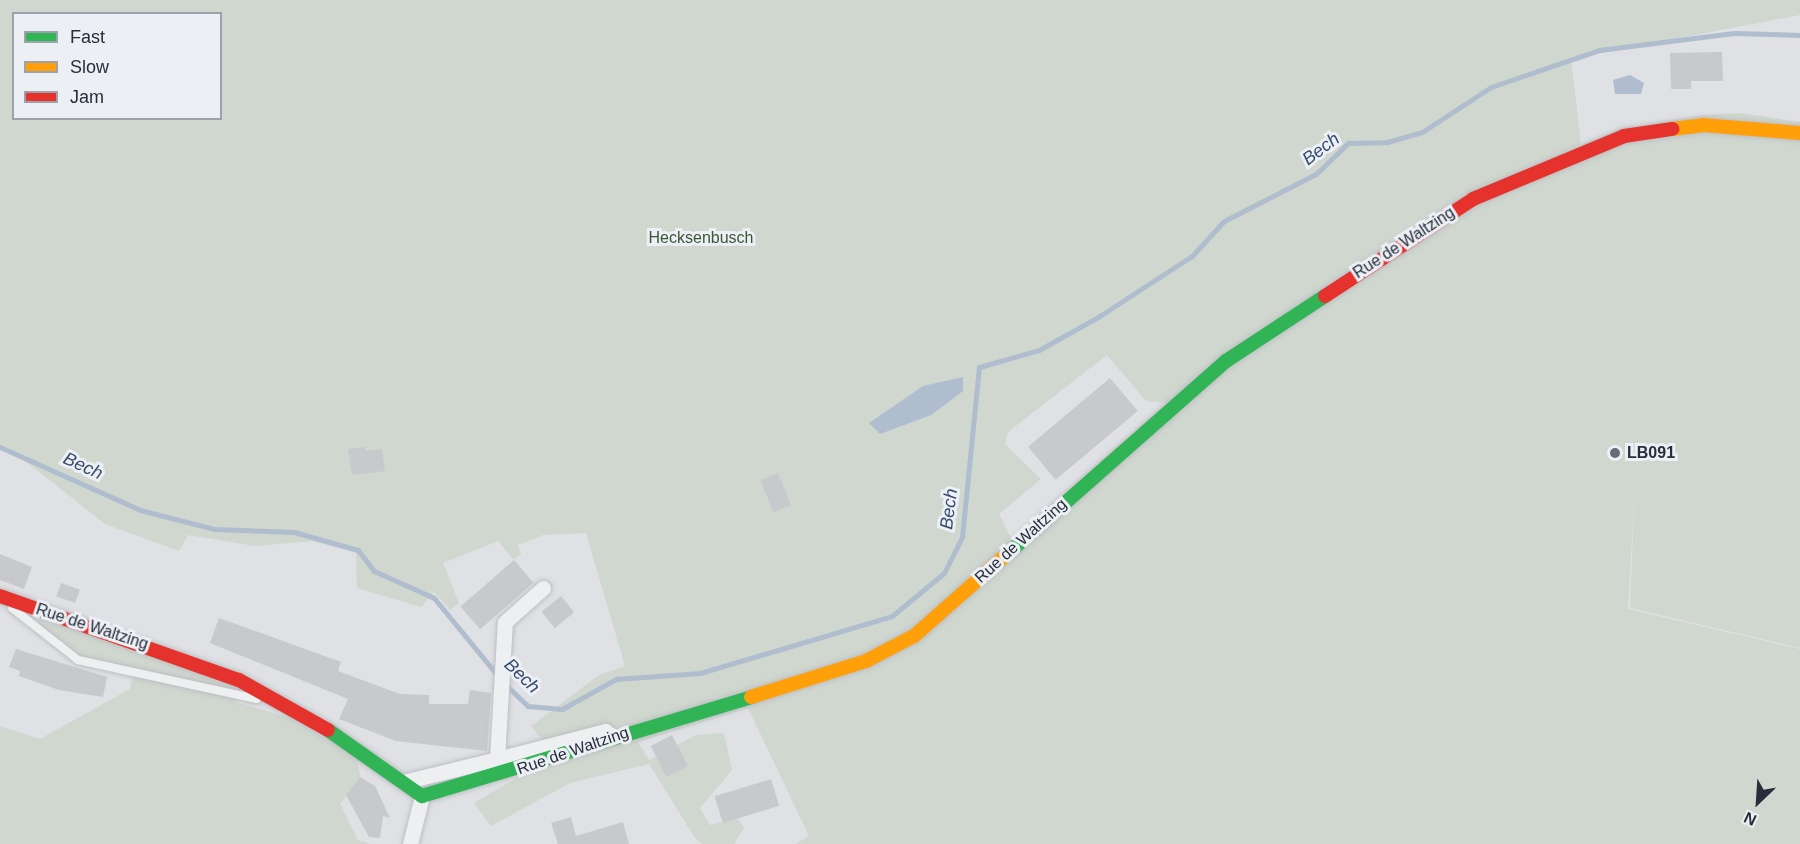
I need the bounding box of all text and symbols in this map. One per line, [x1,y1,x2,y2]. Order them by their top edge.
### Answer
legend [12,12,222,120]
text: Fast [70,27,105,47]
text: Slow [70,57,109,77]
text: Jam [70,87,104,107]
water label: Bech [1298,128,1344,170]
street label: Rue de Waltzing [1350,203,1458,283]
park label: Hecksenbusch [649,228,753,248]
place label: LB091 [1627,443,1675,463]
marker: LB091 [1608,446,1622,460]
water label: Bech [60,448,106,484]
water label: Bech [936,487,962,531]
street label: Rue de Waltzing [971,495,1071,587]
street label: Rue de Waltzing [33,600,151,654]
water label: Bech [500,654,544,698]
street label: Rue de Waltzing [515,723,631,779]
north arrow [1728,772,1788,832]
text: N [1741,809,1759,829]

